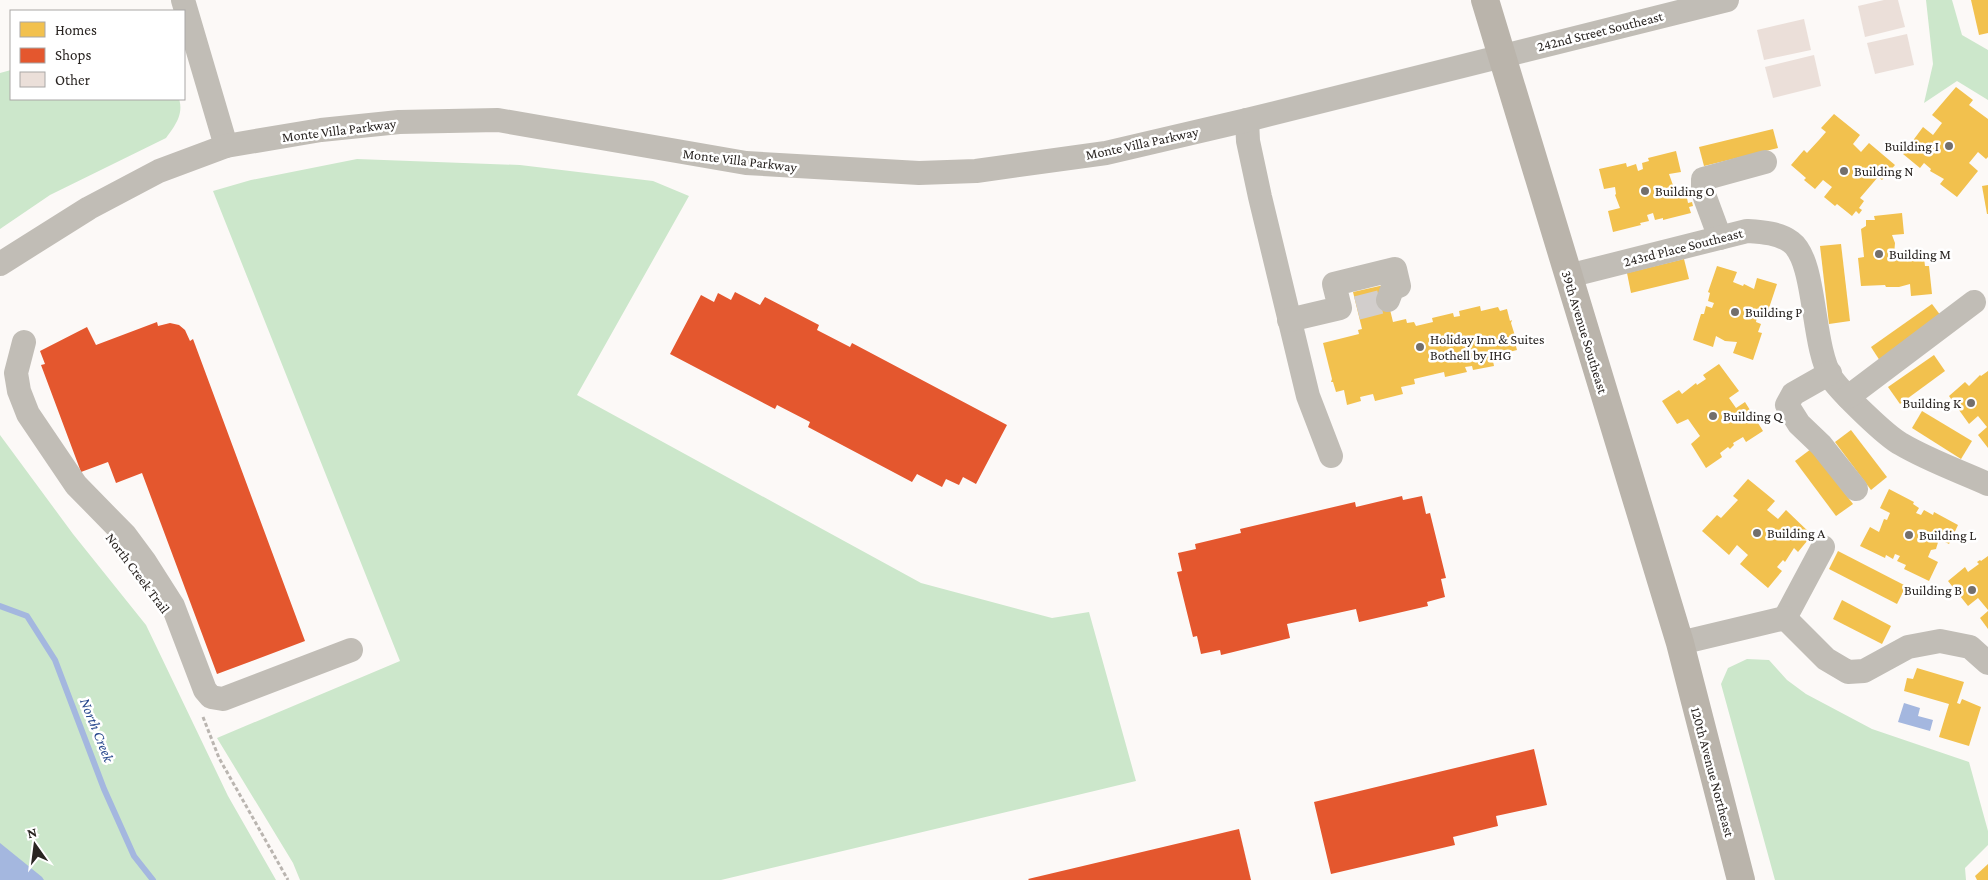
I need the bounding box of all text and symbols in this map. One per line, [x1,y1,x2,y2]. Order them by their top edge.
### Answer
street label: 242nd Street Southeast [1535,8,1665,54]
legend [10,10,185,100]
text: Homes [55,22,97,38]
text: Shops [55,47,91,64]
text: Other [55,72,91,88]
street label: Monte Villa Parkway [281,115,398,145]
street label: Monte Villa Parkway [1084,123,1200,163]
place label: Building I [1884,138,1939,154]
marker: Building I [1943,140,1955,152]
street label: Monte Villa Parkway [682,145,799,175]
place label: Building N [1854,163,1914,179]
marker: Building N [1838,165,1850,177]
place label: Building O [1655,183,1715,199]
marker: Building O [1639,185,1651,197]
street label: 243rd Place Southeast [1622,224,1745,270]
place label: Building M [1889,246,1951,262]
marker: Building M [1873,248,1885,260]
street label: 39th Avenue Southeast [1559,268,1611,396]
place label: Building P [1745,304,1802,320]
marker: Building P [1729,306,1741,318]
place label: Holiday Inn & Suites Bothell by IHG [1430,331,1544,363]
marker: Holiday Inn & Suites Bothell by IHG [1414,341,1426,353]
place label: Building K [1903,395,1962,411]
marker: Building K [1965,397,1977,409]
place label: Building Q [1723,408,1783,424]
marker: Building Q [1707,410,1719,422]
place label: Building A [1767,525,1825,541]
marker: Building A [1751,527,1763,539]
place label: Building L [1919,527,1976,543]
marker: Building L [1903,529,1915,541]
street label: North Creek Trail [103,530,174,617]
place label: Building B [1904,582,1962,598]
marker: Building B [1966,584,1978,596]
water label: North Creek [77,696,118,766]
street label: 120th Avenue Northeast [1688,705,1738,839]
north arrow [10,820,60,870]
text: N [25,823,39,841]

